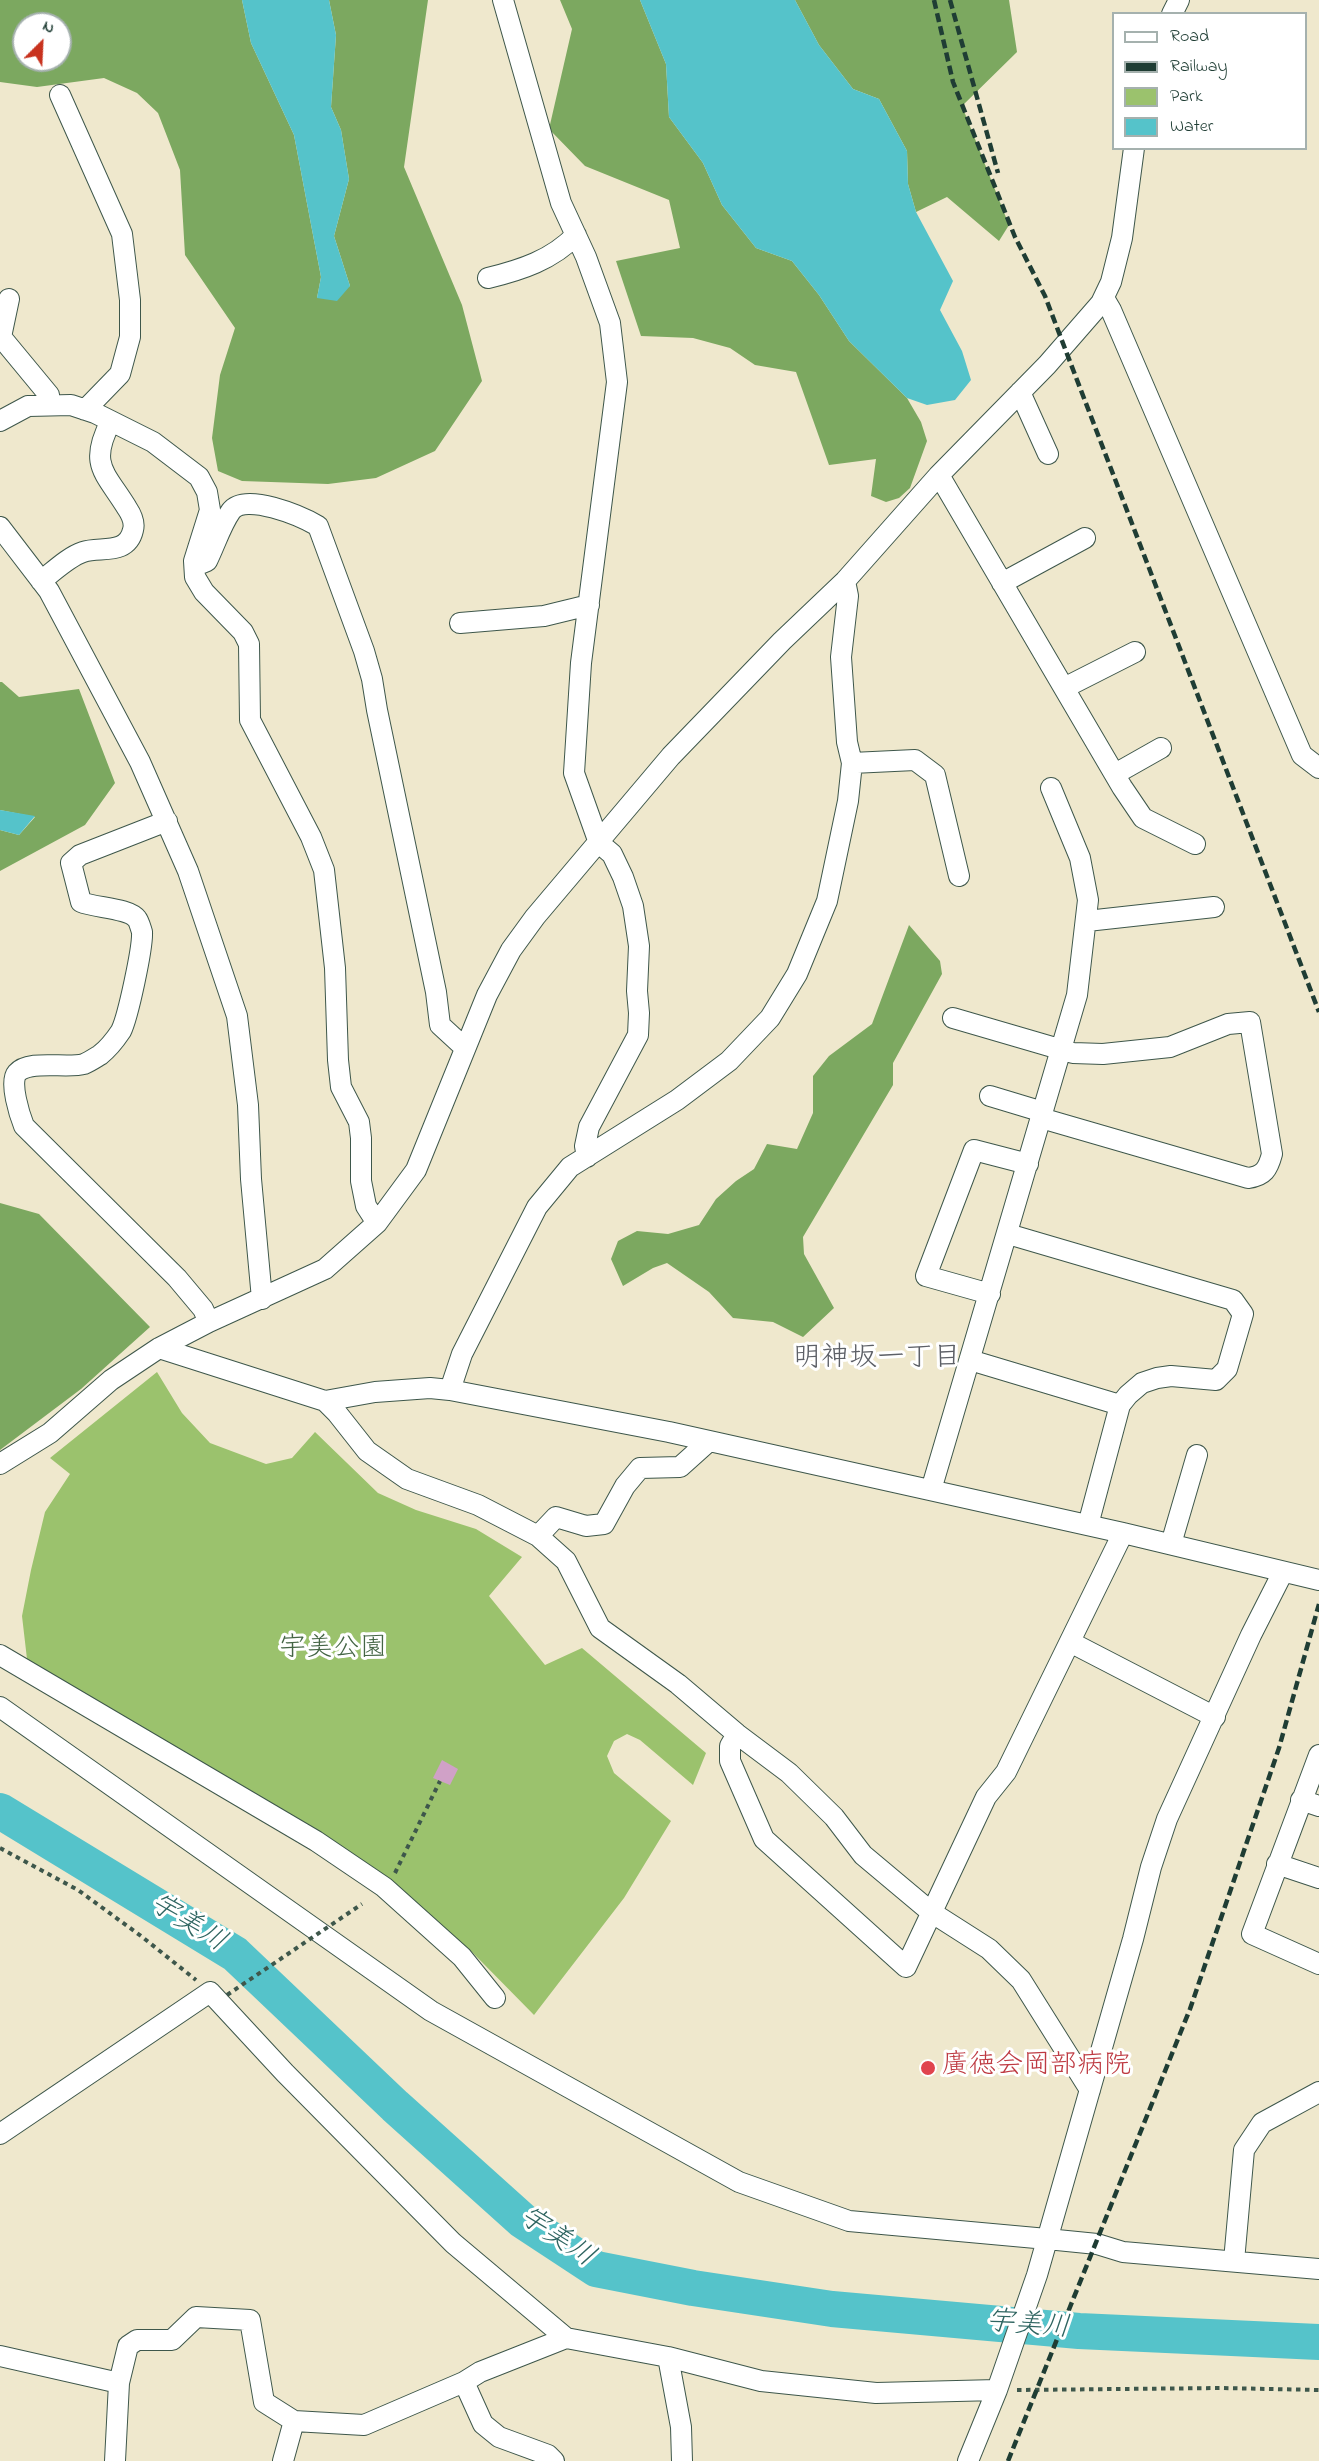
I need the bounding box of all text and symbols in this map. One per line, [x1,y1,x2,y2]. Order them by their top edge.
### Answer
north arrow [12,12,72,72]
legend [1112,12,1307,150]
text: N [39,14,58,41]
text: Road [1170,24,1209,50]
text: Railway [1170,54,1227,80]
text: Park [1170,84,1203,110]
text: Water [1170,114,1213,140]
district label: 明神坂一丁目 [793,1343,961,1377]
park label: 宇美公園 [279,1635,387,1667]
water label: 宇美川 [142,1888,232,1962]
place label: 廣徳会岡部病院 [942,2052,1131,2084]
marker: 廣徳会岡部病院 [919,2059,937,2077]
water label: 宇美川 [512,2202,600,2276]
water label: 宇美川 [985,2307,1071,2347]

